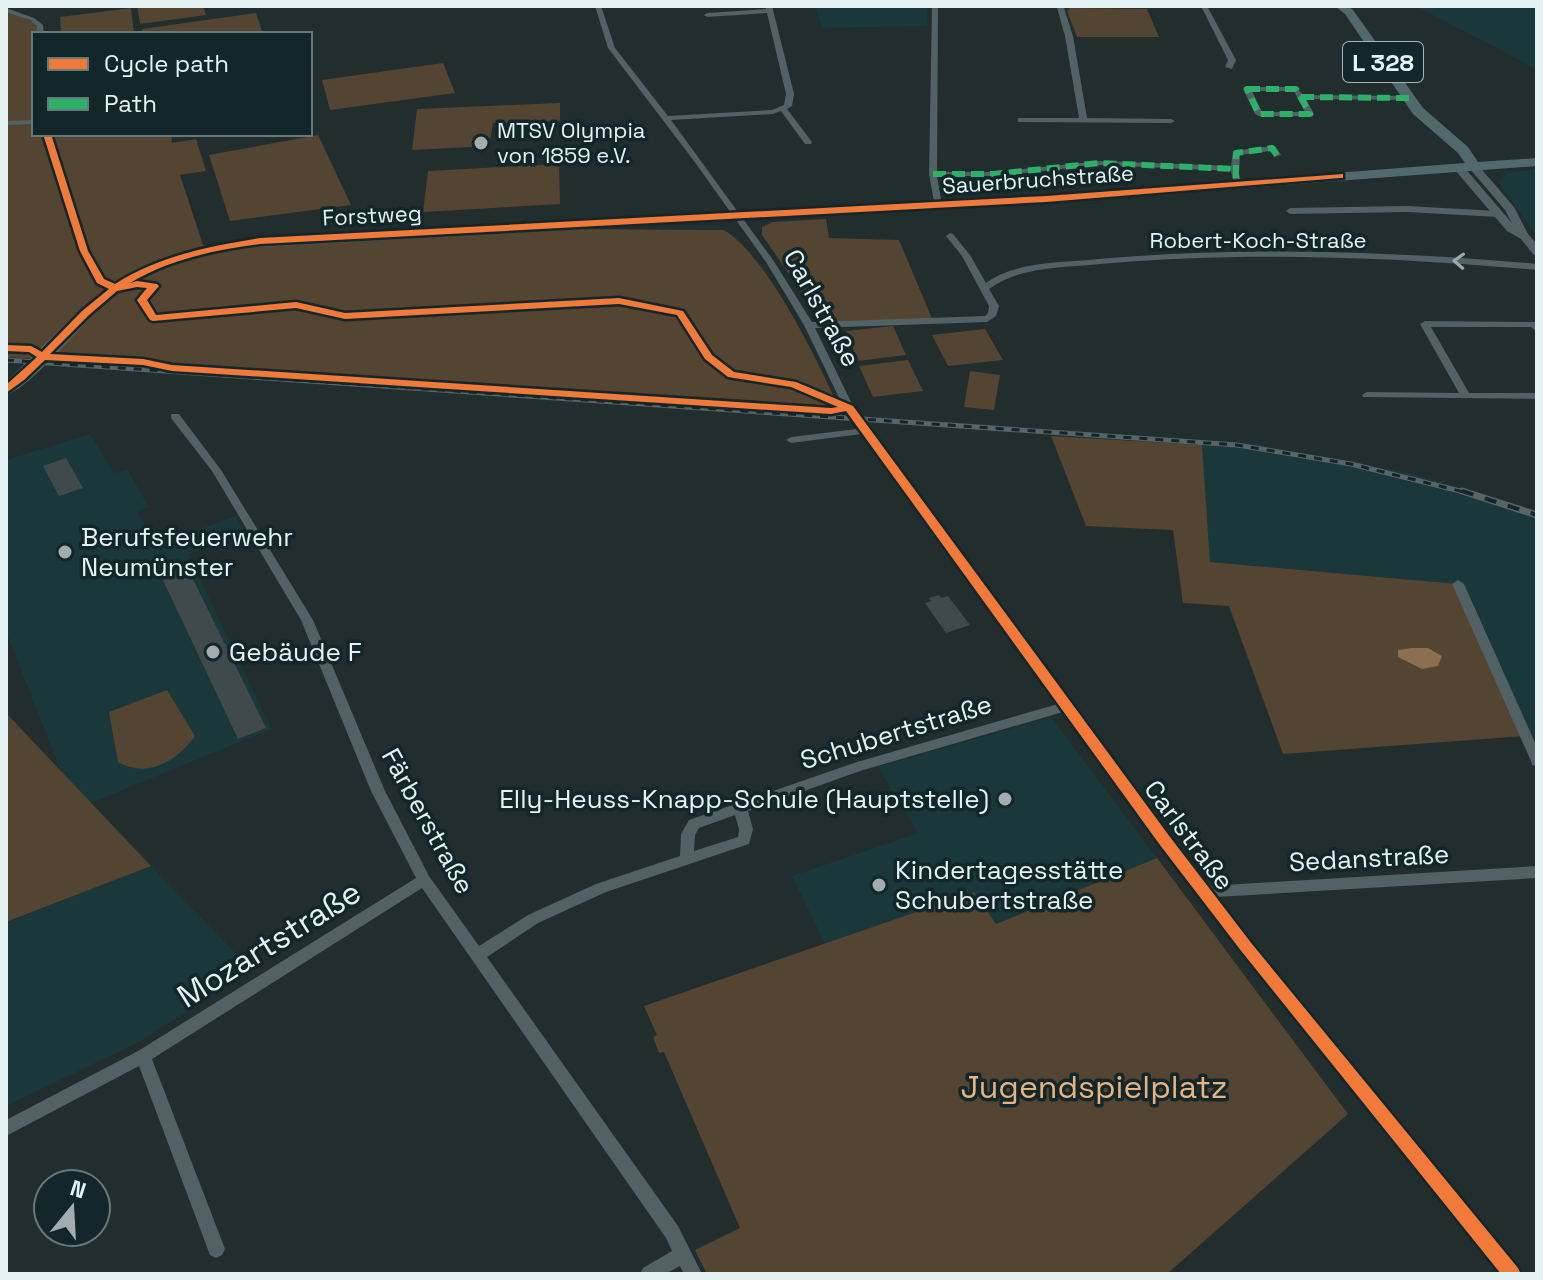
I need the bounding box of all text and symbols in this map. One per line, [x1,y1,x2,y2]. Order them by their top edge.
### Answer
legend [32,32,312,136]
road number: L 328 [1343,42,1423,82]
text: Cycle path [104,48,229,79]
text: Path [104,88,157,119]
place label: MTSV Olympia von 1859 e.V. [497,116,646,169]
marker: MTSV Olympia von 1859 e.V. [472,134,490,152]
street label: Sauerbruchstraße [941,158,1135,200]
street label: Forstweg [322,198,422,232]
street label: Robert-Koch-Straße [1150,226,1366,254]
street label: Carlstraße [776,243,868,373]
one-way arrow [1452,253,1465,270]
place label: Berufsfeuerwehr Neumünster [81,520,293,584]
marker: Berufsfeuerwehr Neumünster [56,543,74,561]
place label: Gebäude F [229,635,362,669]
marker: Gebäude F [204,643,222,661]
street label: Schubertstraße [796,687,996,777]
street label: Färberstraße [374,742,482,900]
street label: Carlstraße [1137,773,1241,897]
place label: Elly-Heuss-Knapp-Schule (Hauptstelle) [499,782,989,816]
marker: Elly-Heuss-Knapp-Schule (Hauptstelle) [996,790,1014,808]
street label: Sedanstraße [1288,837,1450,879]
place label: Kindertagesstätte Schubertstraße [895,853,1123,917]
street label: Mozartstraße [170,872,368,1016]
marker: Kindertagesstätte Schubertstraße [870,876,888,894]
park label: Jugendspielplatz [961,1067,1227,1107]
north arrow [32,1168,112,1248]
text: N [67,1173,90,1205]

